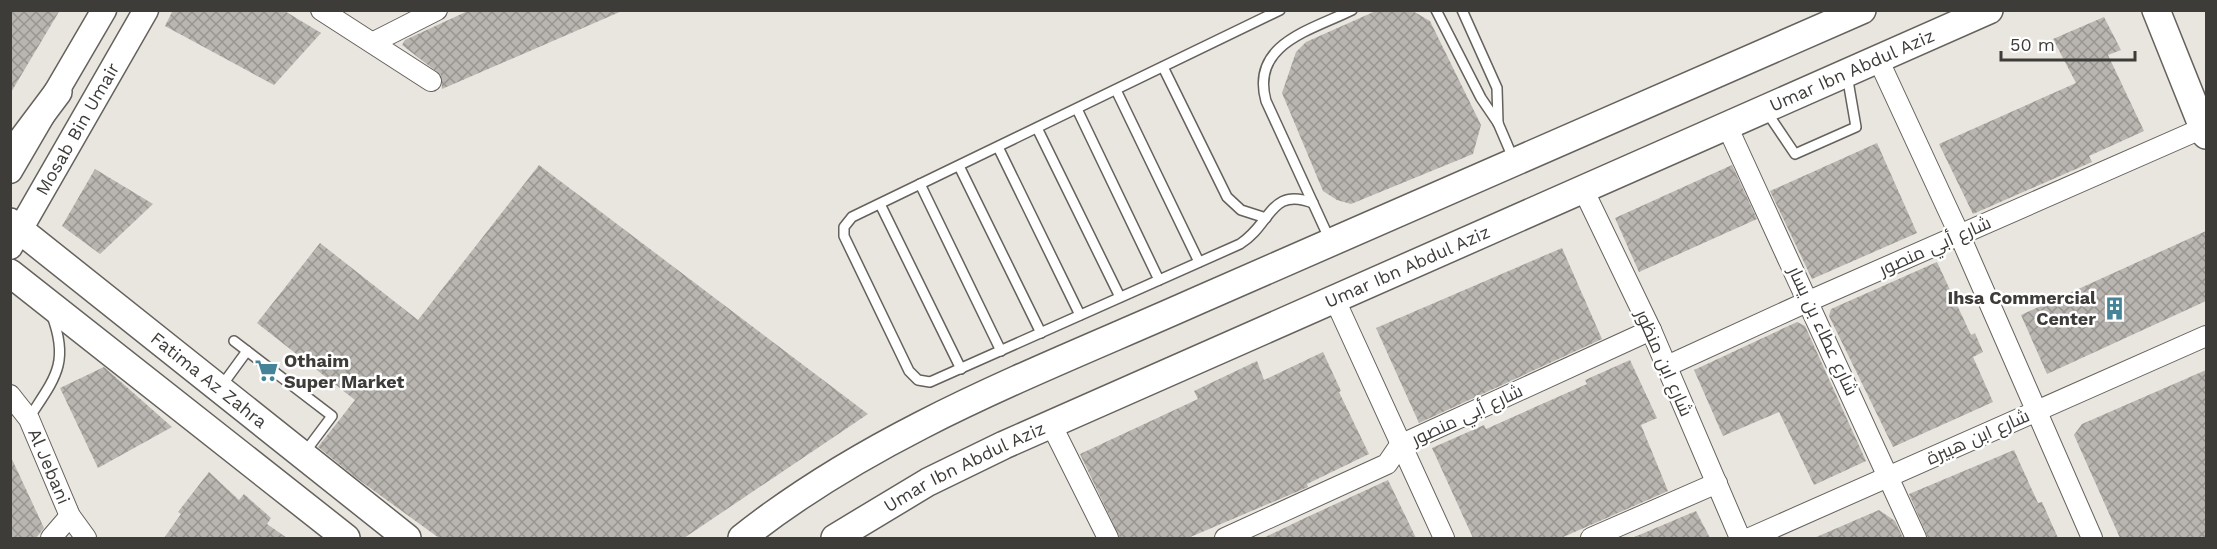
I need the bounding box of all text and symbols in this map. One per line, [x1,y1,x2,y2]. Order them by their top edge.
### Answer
scale bar [2001,24,2134,62]
street label: Umar Ibn Abdul Aziz [1766,25,1937,116]
text: 50 m [2010,34,2055,55]
street label: Mosab Bin Umair [31,59,123,199]
street label: شارع أبي منصور [1875,212,1996,284]
street label: Umar Ibn Abdul Aziz [1321,221,1493,312]
street label: شارع عطاء بن يسار [1782,262,1863,400]
place label: Ihsa Commercial Center [1947,287,2096,329]
building icon: Ihsa Commercial Center [2101,295,2127,321]
street label: شارع ابن منظور [1629,305,1697,420]
street label: Fatima Az Zahra [147,327,271,432]
place label: Othaim Super Market [284,350,405,392]
supermarket icon: Othaim Super Market [253,358,279,384]
street label: شارع أبي منصور [1407,380,1527,453]
street label: شارع ابن هبيرة [1923,405,2033,470]
street label: Umar Ibn Abdul Aziz [880,417,1048,516]
street label: Al Jebani [24,425,75,507]

